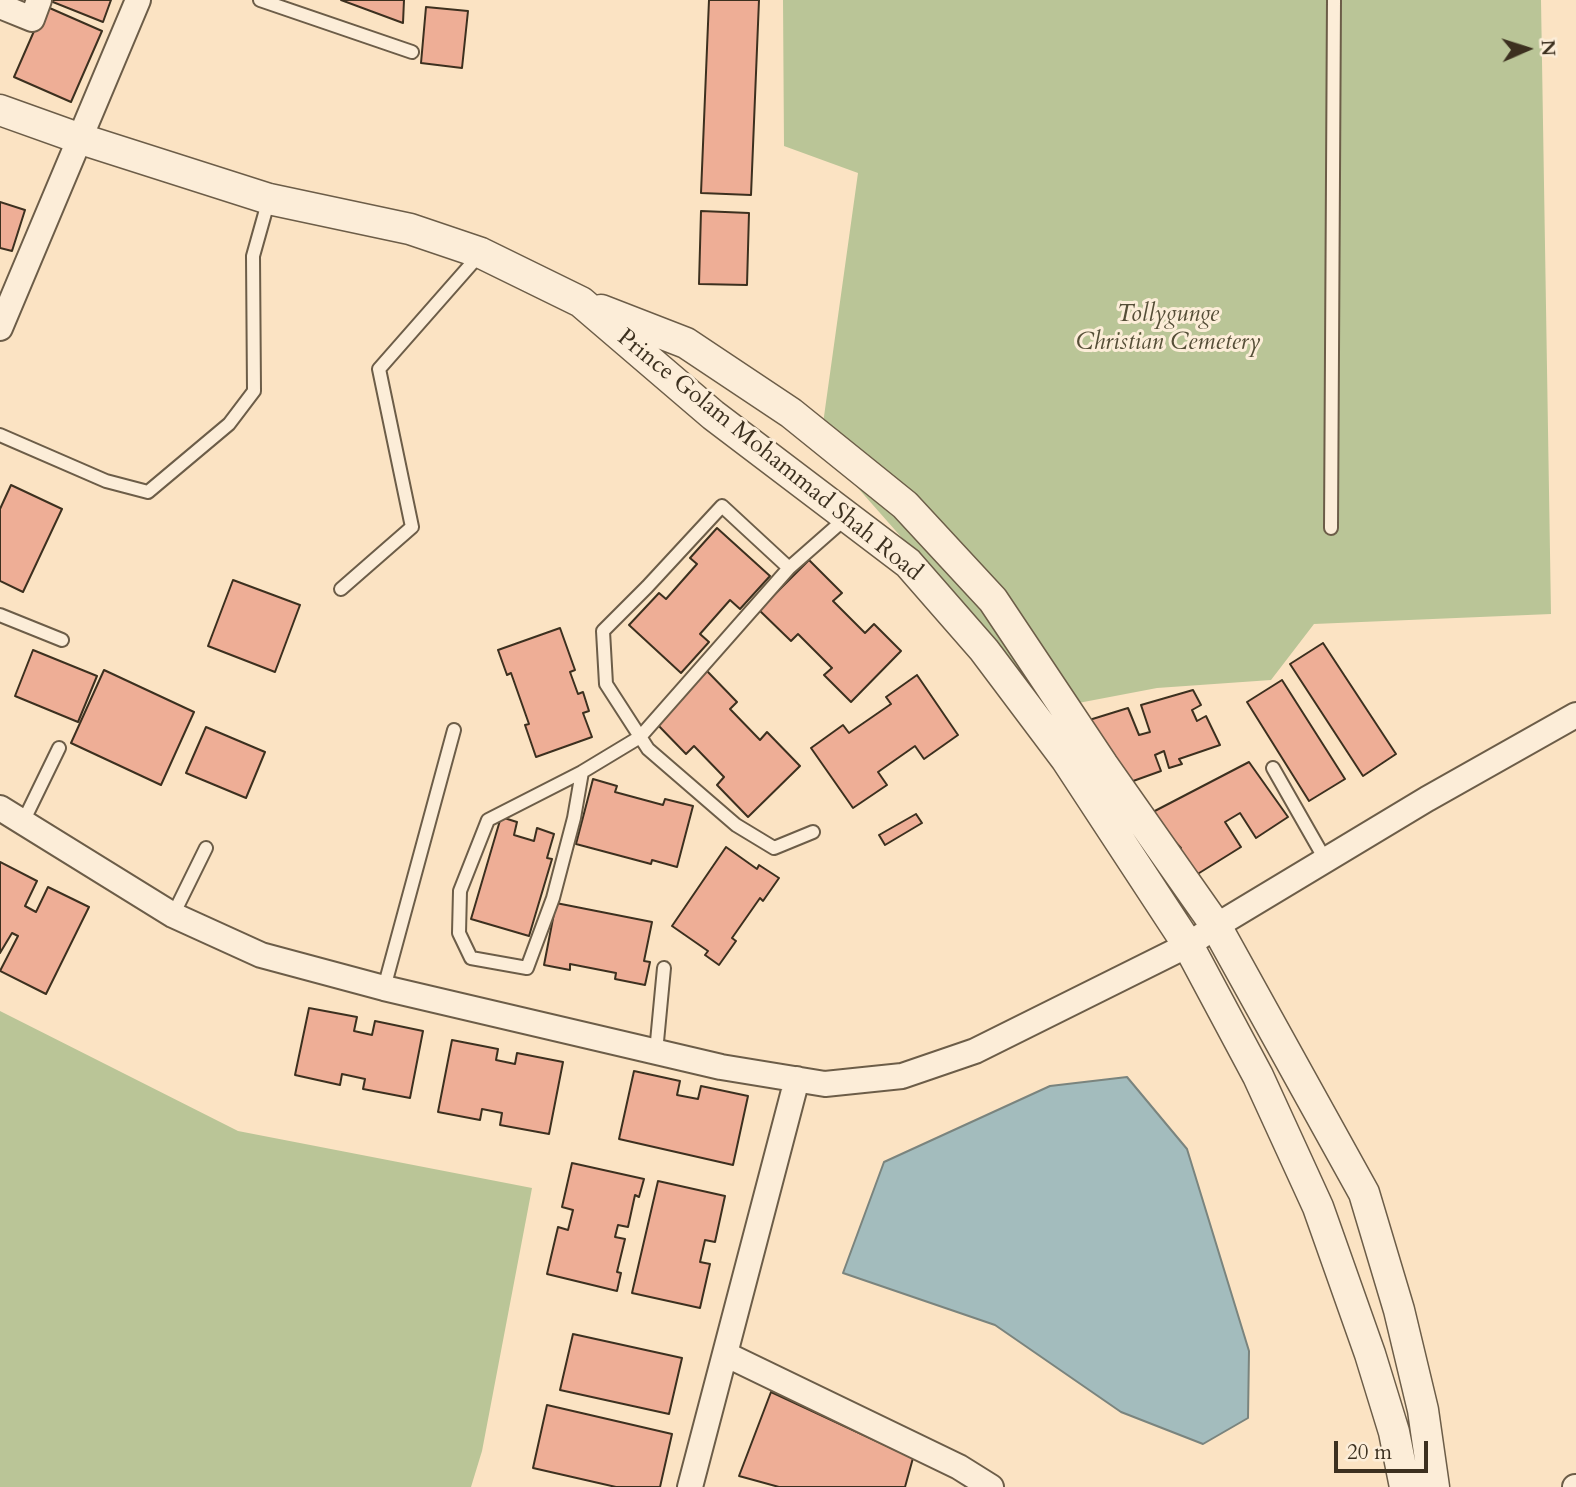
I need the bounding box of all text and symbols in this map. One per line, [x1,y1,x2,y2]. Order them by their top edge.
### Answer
north arrow [1492,14,1562,84]
text: N [1535,39,1561,57]
park label: Tollygunge Christian Cemetery [1076,301,1260,357]
street label: Prince Golam Mohammad Shah Road [611,324,927,588]
scale bar [1338,1428,1432,1472]
text: 20 m [1347,1438,1392,1467]

